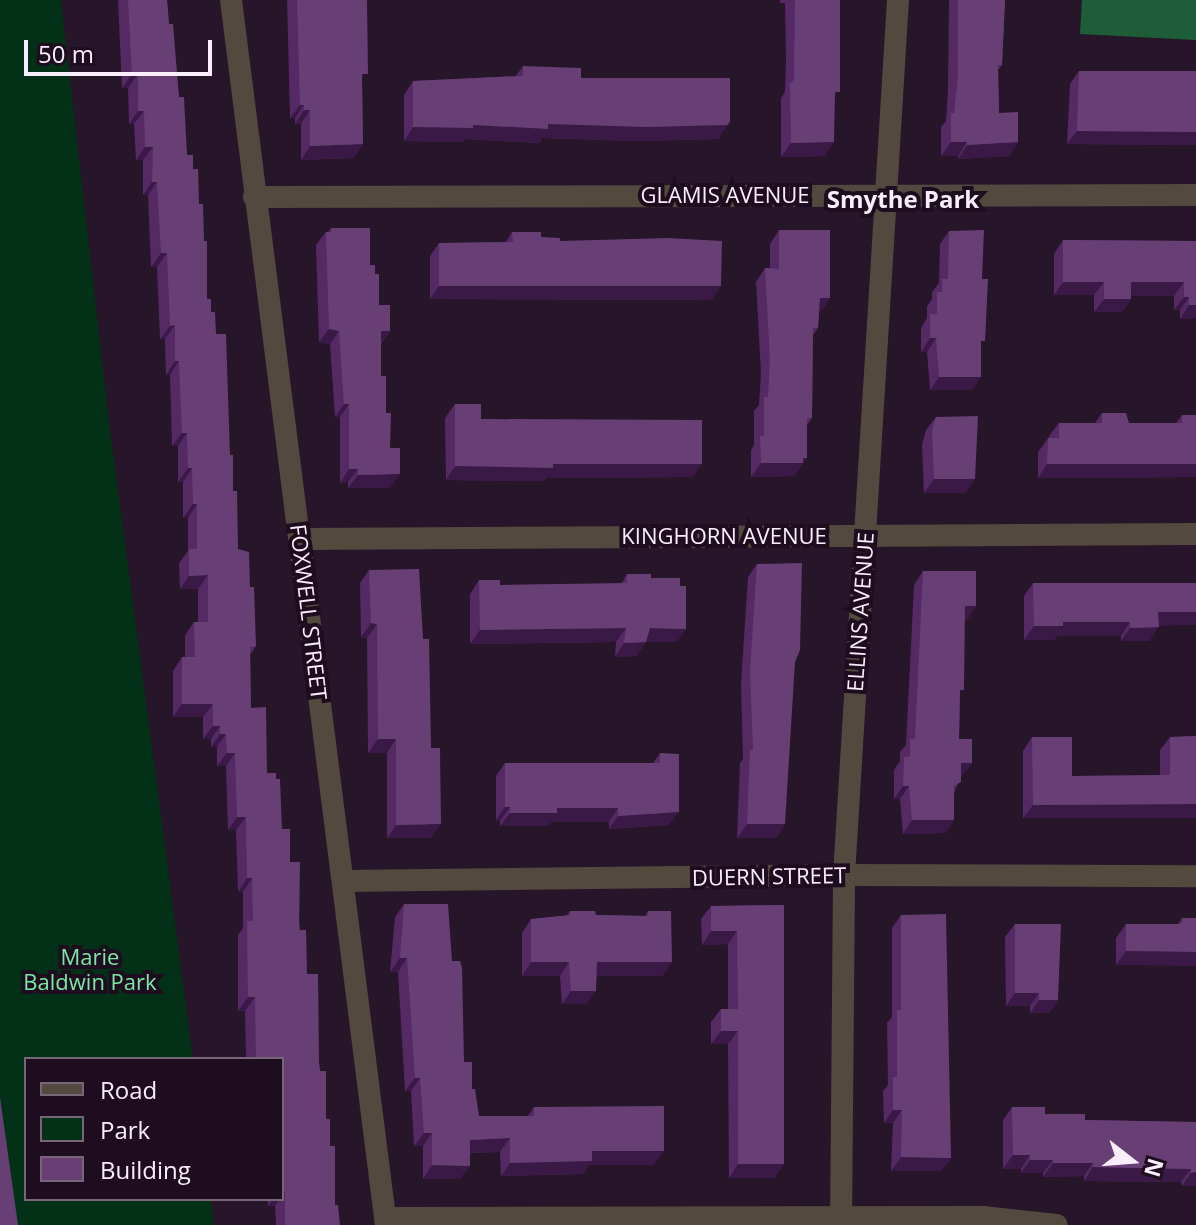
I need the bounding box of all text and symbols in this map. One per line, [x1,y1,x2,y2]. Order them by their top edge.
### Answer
scale bar [28,24,216,74]
text: 50 m [38,37,94,70]
street label: GLAMIS AVENUE [640,182,810,208]
district label: Smythe Park [827,185,979,213]
street label: FOXWELL STREET [285,523,333,701]
street label: KINGHORN AVENUE [621,523,827,549]
street label: ELLINS AVENUE [841,531,879,693]
street label: DUERN STREET [692,861,846,891]
park label: Marie Baldwin Park [23,943,157,994]
legend [24,1057,284,1201]
text: Road [100,1073,157,1106]
text: Park [100,1113,150,1146]
north arrow [1092,1121,1172,1201]
text: Building [100,1153,191,1186]
text: N [1138,1155,1172,1181]

